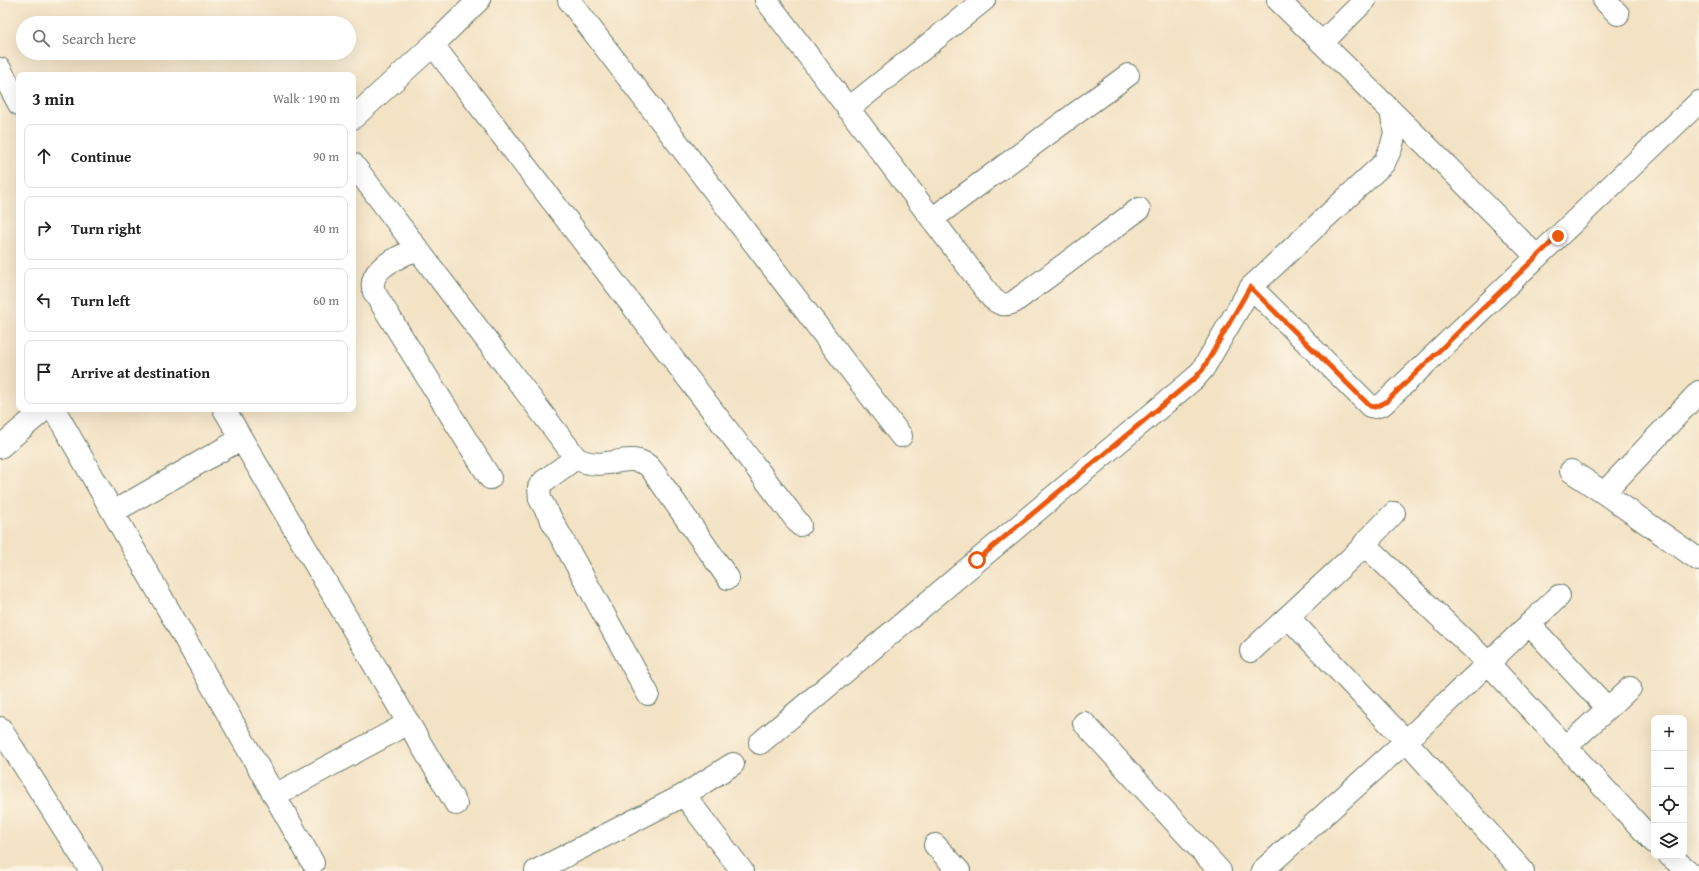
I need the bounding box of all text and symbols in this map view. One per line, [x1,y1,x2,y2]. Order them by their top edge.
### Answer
search box [16,16,356,60]
icon: search [30,27,52,49]
text: Search here [62,28,136,49]
text: 3 min [32,86,74,111]
text: Walk · 190 m [273,89,340,108]
icon: ahead [33,145,55,167]
text: Continue [71,146,132,167]
text: 90 m [313,147,339,166]
icon: right [33,217,55,239]
text: Turn right [71,218,142,239]
text: 40 m [313,219,339,238]
route end [1549,227,1567,245]
icon: left [33,289,55,311]
text: Turn left [71,290,130,311]
text: 60 m [313,291,339,310]
icon: arrive [33,361,55,383]
text: Arrive at destination [71,362,210,383]
route start [968,551,986,569]
map controls [1651,715,1687,859]
button: + [1651,715,1687,751]
button: − [1651,751,1687,787]
button: locate [1651,787,1687,823]
button: layers [1651,823,1687,859]

